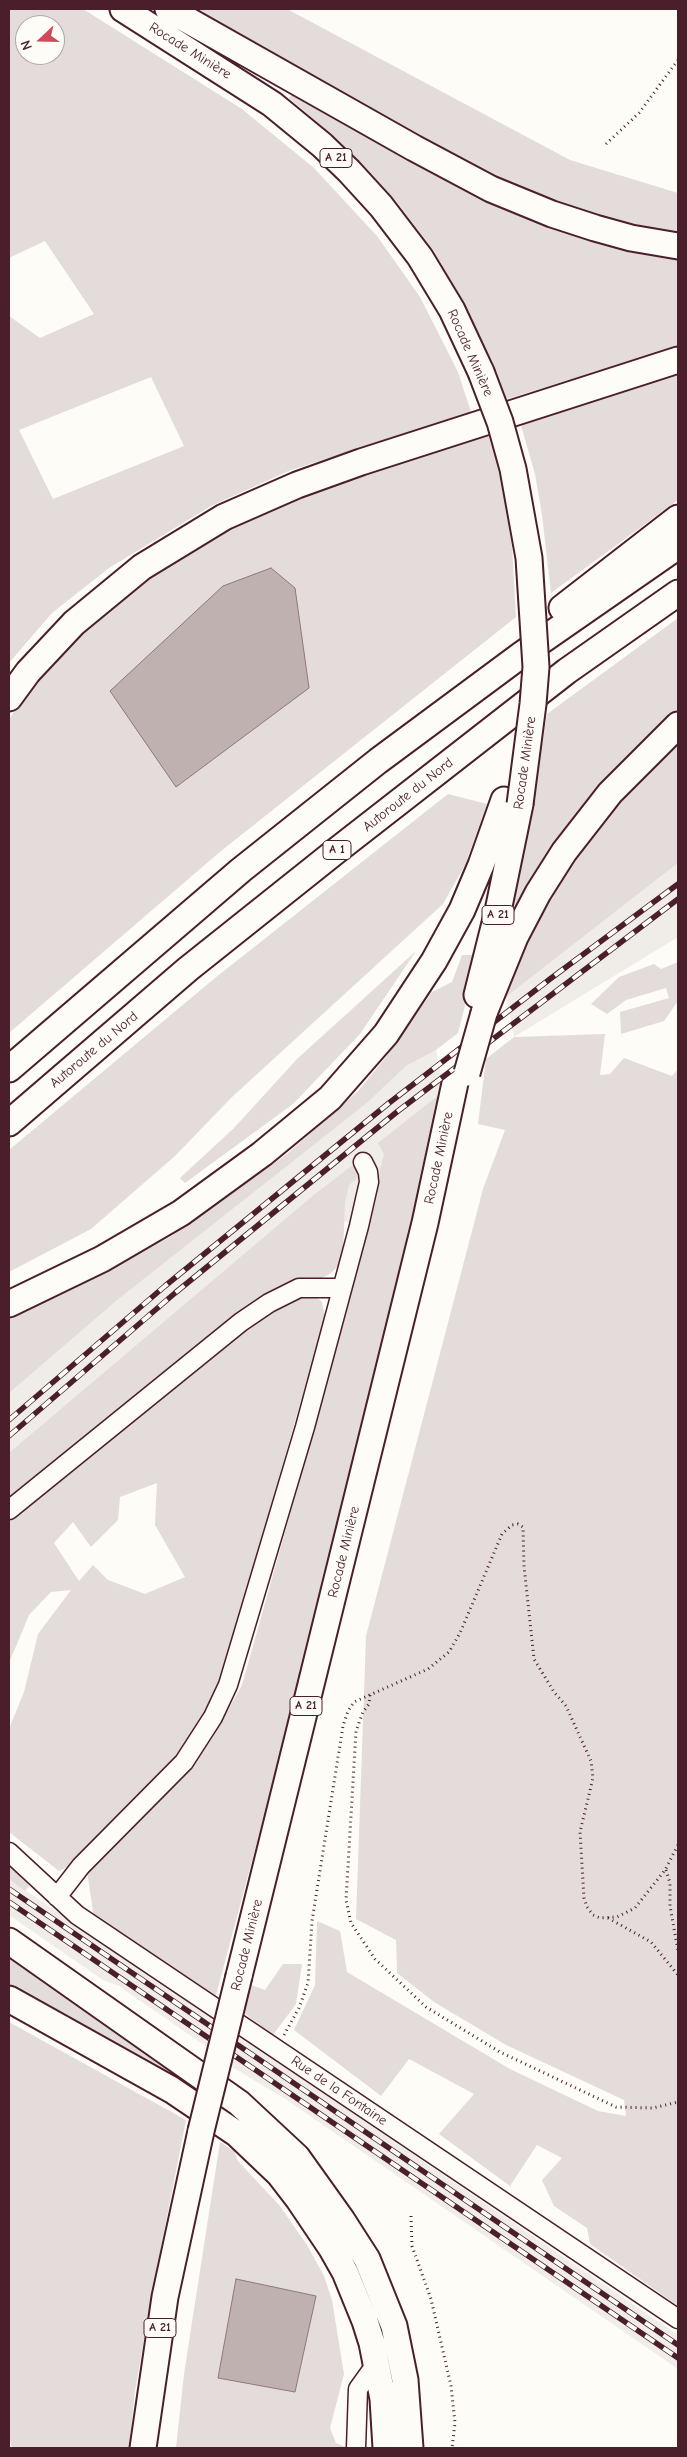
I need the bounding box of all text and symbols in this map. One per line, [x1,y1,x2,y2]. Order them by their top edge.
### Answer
north arrow [15,15,65,65]
street label: Rocade Minière [146,19,234,83]
text: N [17,38,36,53]
road number: A 21 [320,148,352,168]
street label: Rocade Minière [443,307,497,399]
street label: Rocade Minière [510,715,540,811]
street label: Autoroute du Nord [360,755,456,835]
road number: A 1 [323,840,351,860]
road number: A 21 [482,906,514,924]
street label: Autoroute du Nord [47,1008,141,1092]
street label: Rocade Minière [421,1110,457,1206]
street label: Rocade Minière [325,1504,363,1600]
road number: A 21 [290,1696,322,1715]
street label: Rocade Minière [228,1897,266,1993]
street label: Rue de la Fontaine [288,2053,390,2129]
road number: A 21 [144,2318,176,2338]

